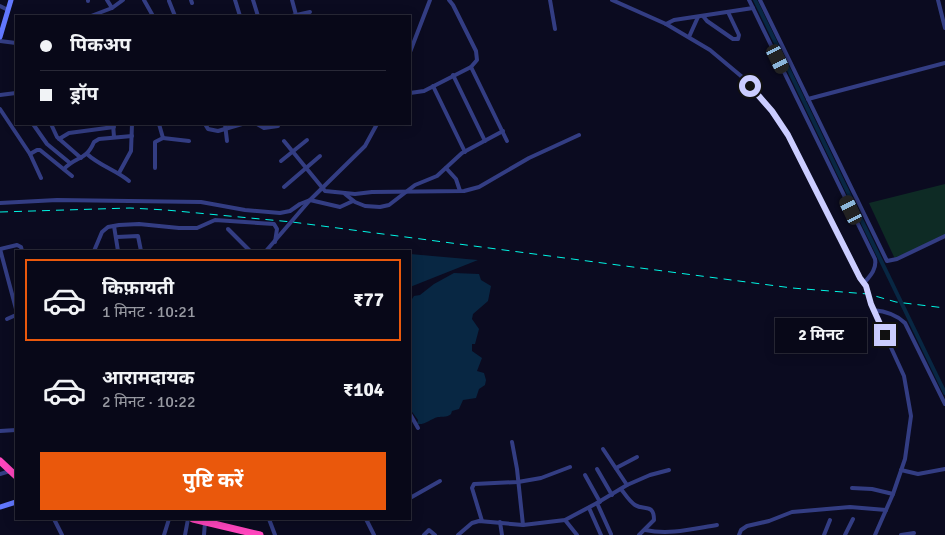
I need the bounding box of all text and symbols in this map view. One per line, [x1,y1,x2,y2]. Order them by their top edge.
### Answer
text: पिकअप [70,33,131,57]
car [764,42,791,76]
route start [739,75,761,97]
text: ड्रॉप [70,82,98,106]
car [837,193,864,227]
text: किफ़ायती [102,276,174,300]
icon: car [42,278,87,323]
text: ₹77 [353,288,384,312]
text: 1 मिनट · 10:21 [102,302,196,322]
callout: 2 मिनट [775,318,868,352]
route end [874,324,896,346]
text: 2 मिनट [798,325,844,345]
text: आरामदायक [102,366,194,390]
icon: car [42,368,87,413]
text: ₹104 [343,378,384,402]
text: 2 मिनट · 10:22 [102,392,196,412]
button: पुष्टि करें [40,452,386,510]

